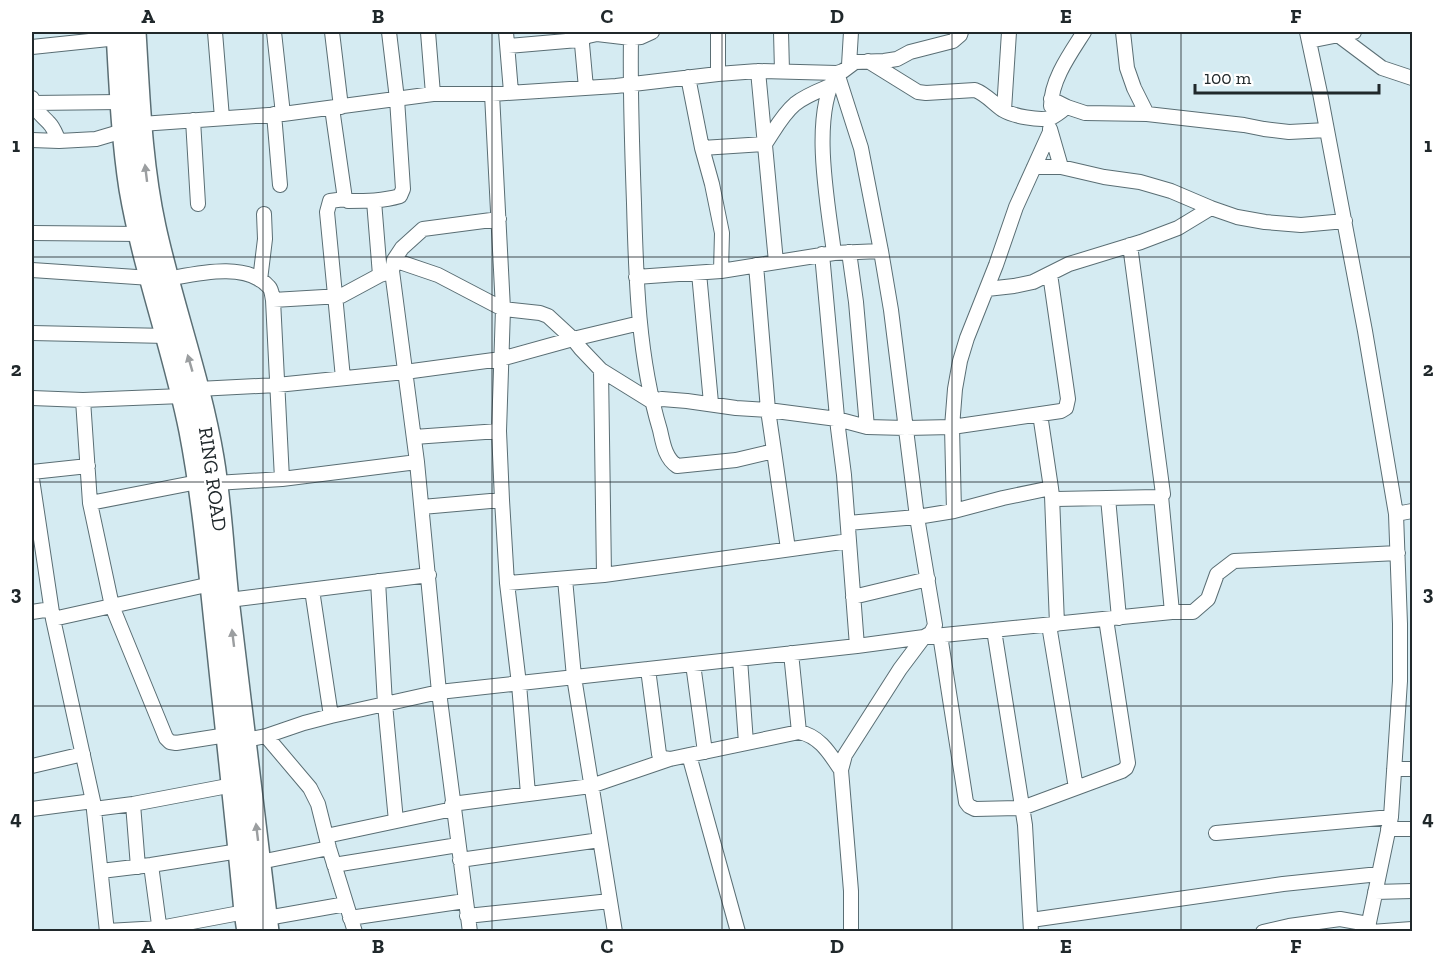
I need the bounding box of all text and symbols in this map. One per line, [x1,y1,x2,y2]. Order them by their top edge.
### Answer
text: A [141,4,155,28]
text: B [372,4,384,28]
text: C [601,4,614,28]
text: D [830,4,844,28]
text: E [1060,4,1072,28]
text: F [1290,4,1302,28]
scale bar [1195,57,1380,95]
text: 100 m [1204,67,1252,89]
text: 1 [12,133,20,157]
text: 1 [1424,133,1432,157]
one-way arrow [142,164,151,183]
one-way arrow [185,354,195,372]
text: 2 [11,357,22,381]
text: 2 [1423,357,1434,381]
street label: RING ROAD [194,425,232,533]
text: 3 [11,581,22,605]
text: 3 [1423,581,1434,605]
one-way arrow [229,629,238,648]
text: 4 [10,806,22,830]
text: 4 [1422,806,1434,830]
one-way arrow [252,822,261,841]
text: A [141,934,155,958]
text: B [372,934,384,958]
text: C [601,934,614,958]
text: D [830,934,844,958]
text: E [1060,934,1072,958]
text: F [1290,934,1302,958]

